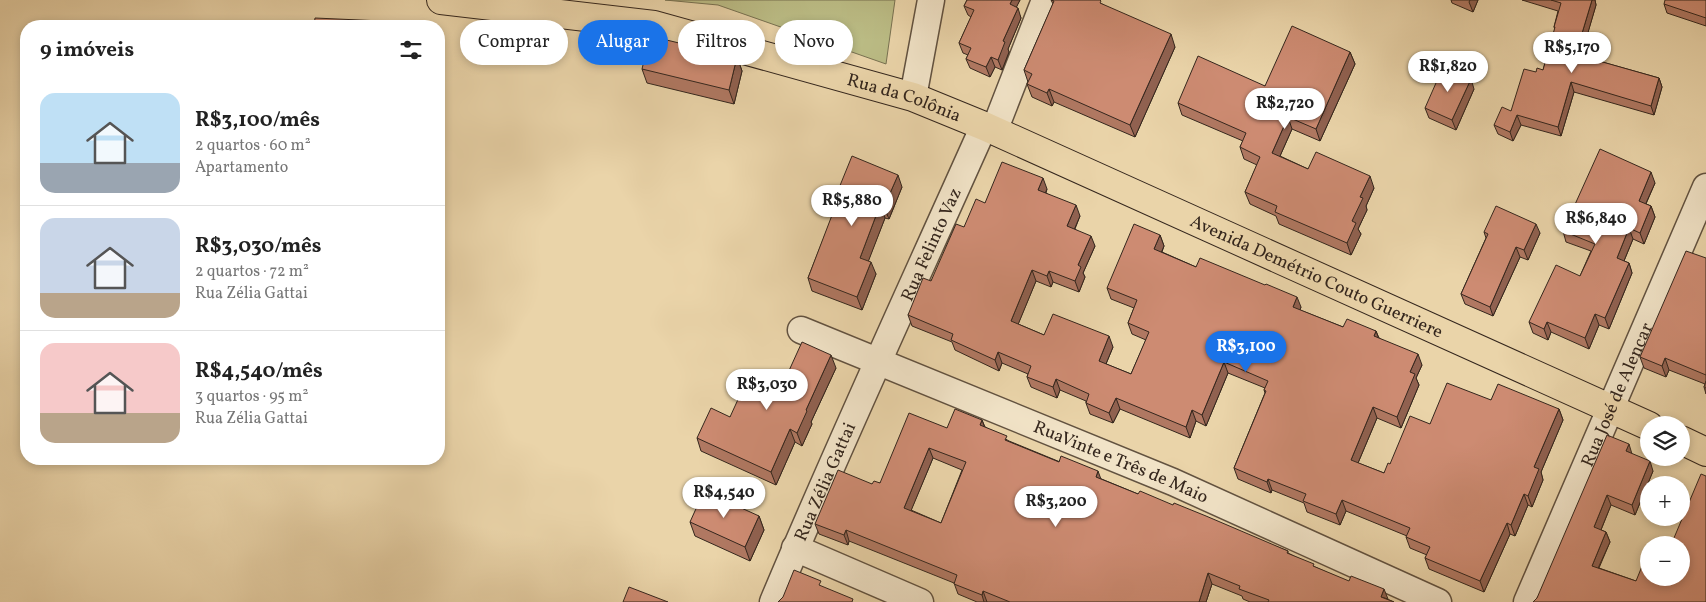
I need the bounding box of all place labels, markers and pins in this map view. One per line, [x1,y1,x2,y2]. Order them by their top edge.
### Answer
pin: R$5,170 [1526,32,1618,74]
pin: R$1,820 [1402,51,1494,93]
pin: R$2,720 [1239,88,1331,130]
pin: R$5,880 [806,184,898,227]
pin: R$6,840 [1550,202,1642,245]
pin: R$3,100 [1200,330,1292,373]
pin: R$3,030 [721,368,813,411]
pin: R$4,540 [678,476,770,519]
pin: R$3,200 [1010,486,1102,528]

